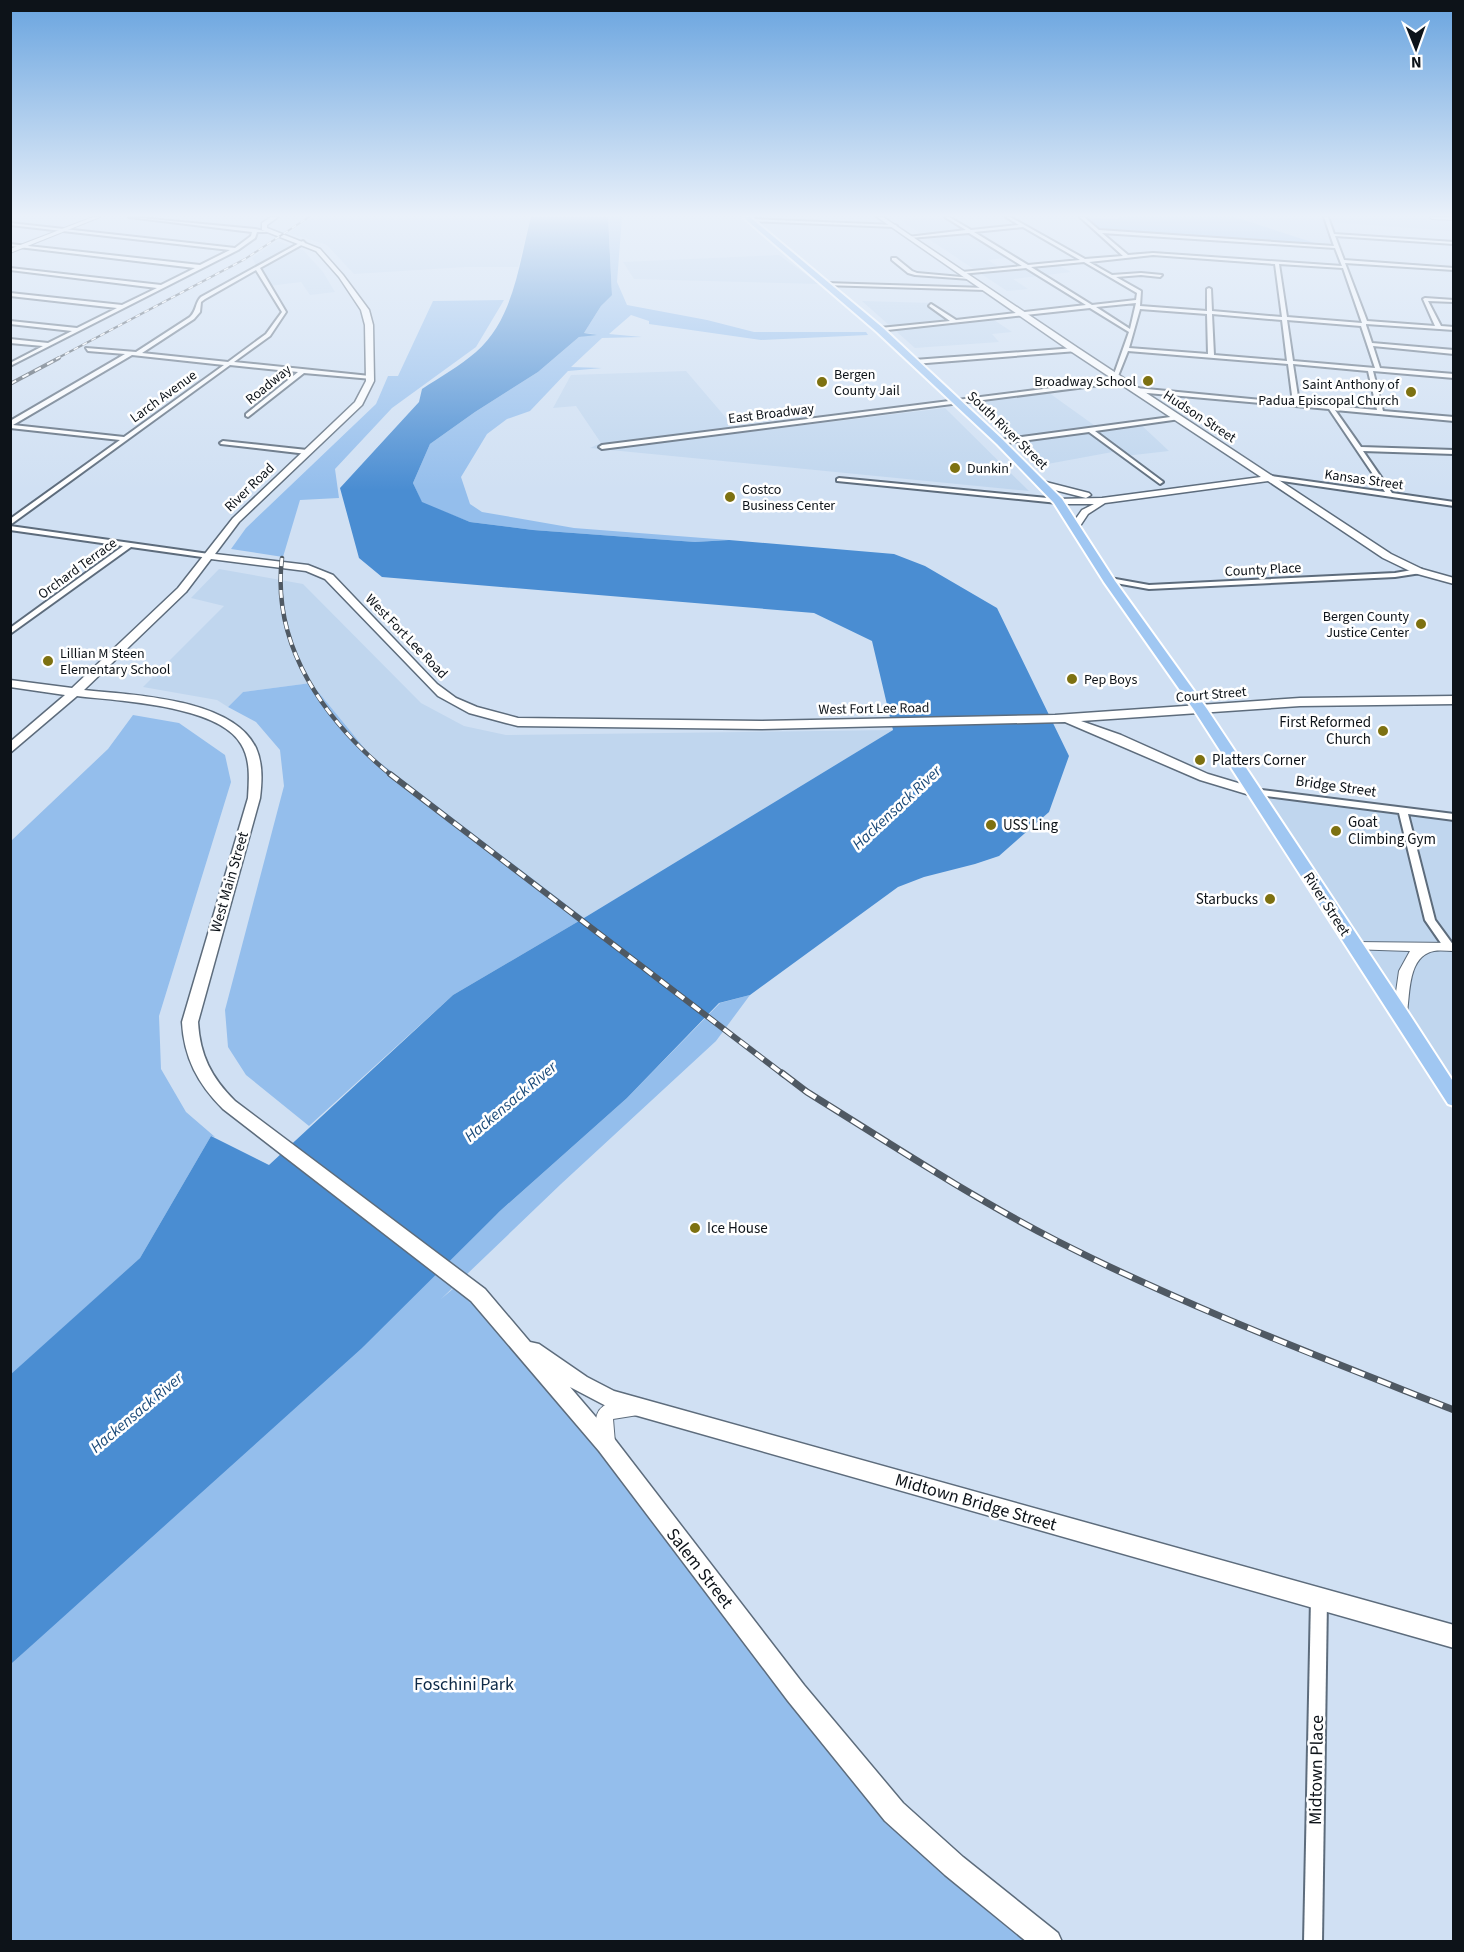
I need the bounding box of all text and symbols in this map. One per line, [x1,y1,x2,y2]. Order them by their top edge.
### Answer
north arrow [1386,18,1446,78]
text: N [1411,51,1422,73]
street label: Roadway [242,360,296,409]
place label: Bergen County Jail [834,365,900,401]
street label: Larch Avenue [126,366,201,428]
place label: Broadway School [1034,372,1136,392]
marker: Broadway School [1141,374,1155,388]
marker: Bergen County Jail [815,375,829,389]
place label: Saint Anthony of Padua Episcopal Church [1258,375,1400,411]
marker: Saint Anthony of Padua Episcopal Church [1404,385,1418,399]
street label: Hudson Street [1159,386,1240,448]
street label: South River Street [962,387,1052,475]
street label: East Broadway [727,399,816,429]
street label: River Road [220,459,279,517]
place label: Dunkin' [967,459,1012,479]
marker: Dunkin' [948,461,962,475]
street label: Kansas Street [1323,465,1405,495]
place label: Costco Business Center [742,480,835,516]
marker: Costco Business Center [723,490,737,504]
street label: Orchard Terrace [34,533,121,604]
street label: County Place [1224,558,1302,582]
street label: West Fort Lee Road [360,590,452,684]
place label: Bergen County Justice Center [1323,607,1409,643]
marker: Bergen County Justice Center [1414,617,1428,631]
place label: Lillian M Steen Elementary School [60,644,171,680]
marker: Lillian M Steen Elementary School [41,654,55,668]
place label: Pep Boys [1084,670,1137,690]
marker: Pep Boys [1065,672,1079,686]
street label: Court Street [1175,682,1247,708]
street label: West Fort Lee Road [818,698,930,720]
place label: First Reformed Church [1279,712,1371,750]
marker: First Reformed Church [1376,724,1390,738]
place label: Platters Corner [1212,750,1307,771]
marker: Platters Corner [1193,753,1207,767]
water label: Hackensack River [847,760,947,855]
street label: Bridge Street [1294,770,1378,803]
place label: Goat Climbing Gym [1348,812,1436,850]
place label: USS Ling [1003,815,1059,836]
marker: USS Ling [984,818,998,832]
marker: Goat Climbing Gym [1329,824,1343,838]
street label: West Main Street [205,829,254,935]
street label: River Street [1298,868,1355,940]
place label: Starbucks [1196,889,1258,910]
marker: Starbucks [1263,892,1277,906]
water label: Hackensack River [460,1056,563,1147]
place label: Ice House [707,1218,768,1239]
marker: Ice House [688,1221,702,1235]
water label: Hackensack River [86,1367,189,1458]
street label: Midtown Bridge Street [892,1467,1060,1538]
street label: Salem Street [660,1523,739,1614]
park label: Foschini Park [414,1672,514,1697]
street label: Midtown Place [1303,1715,1330,1825]

